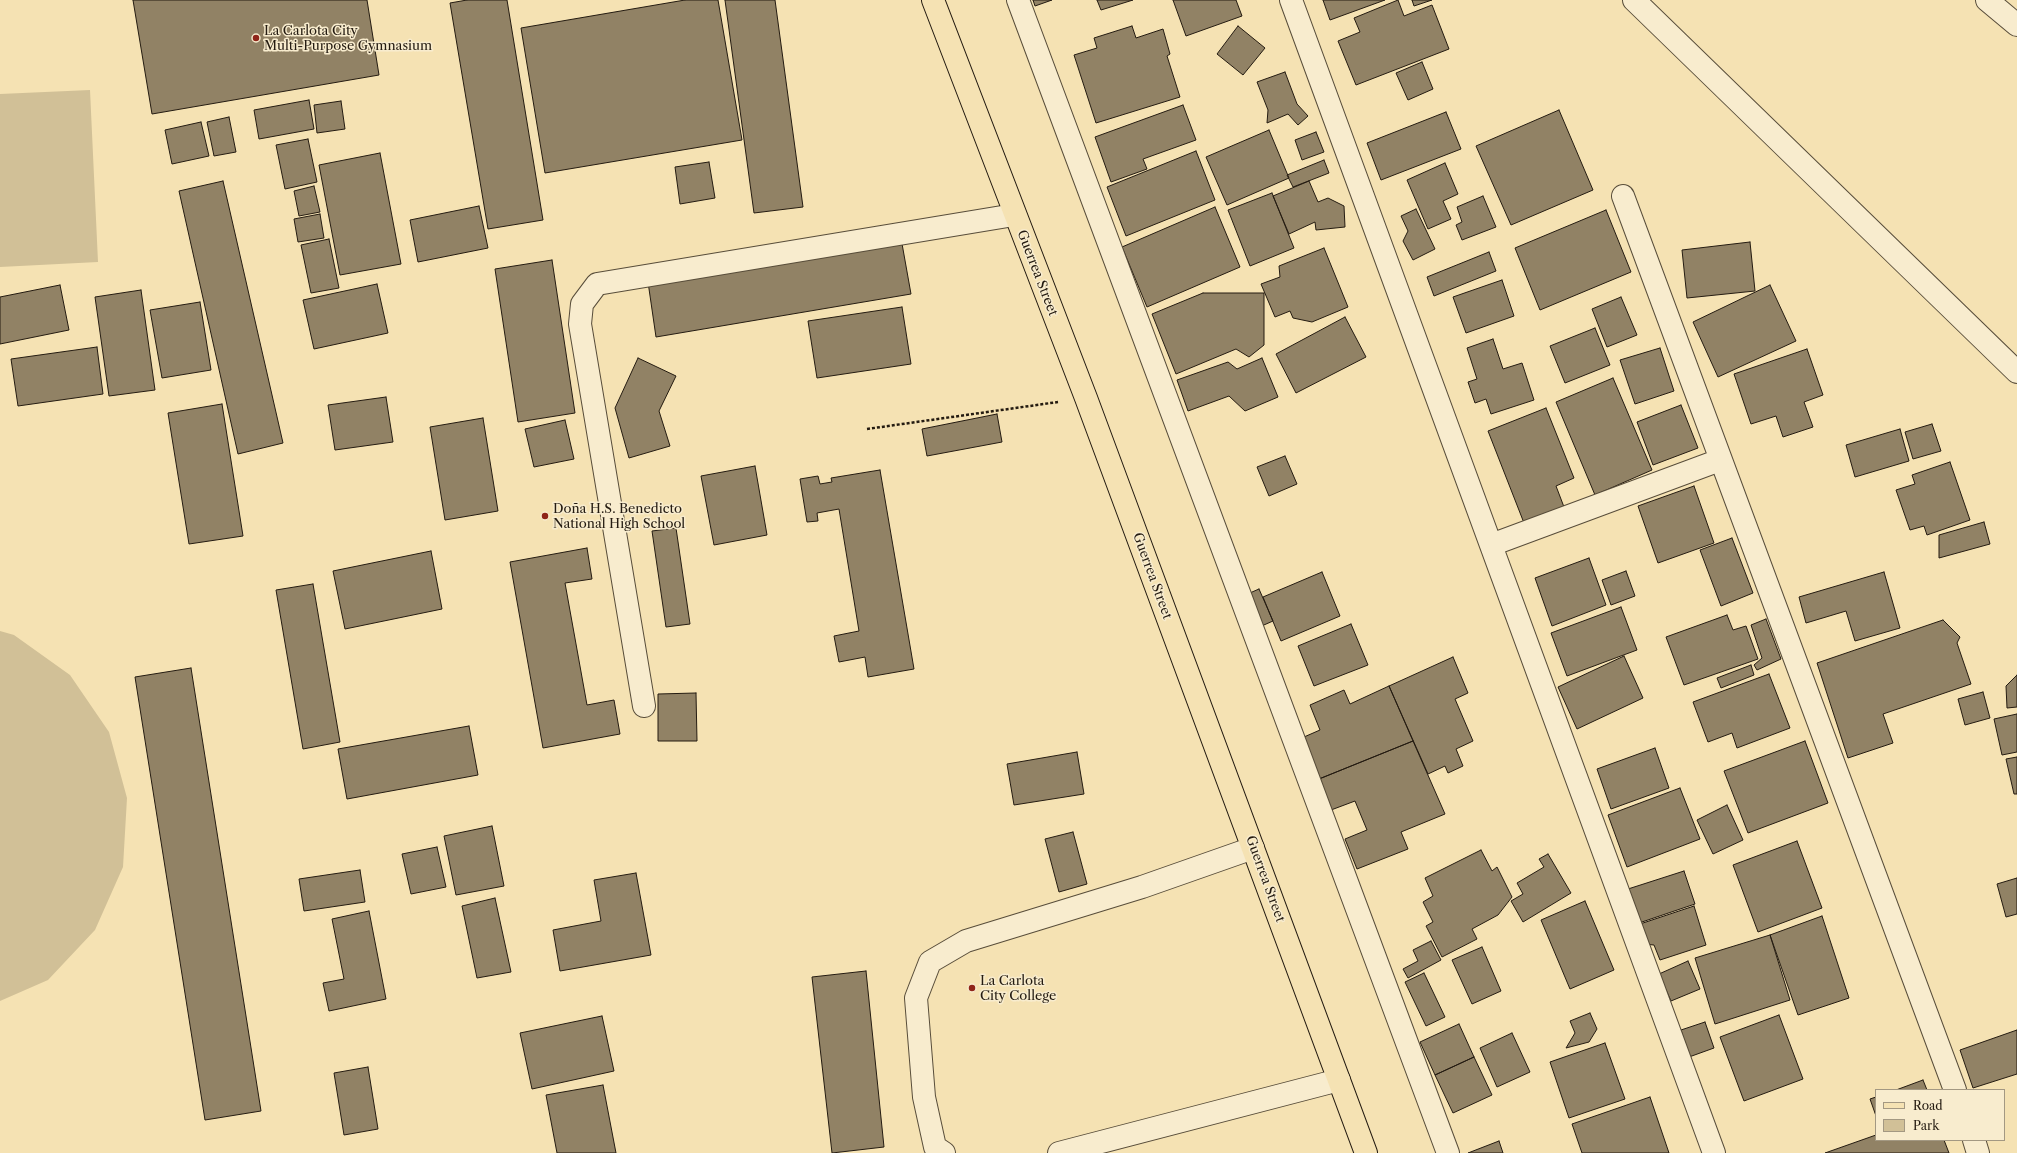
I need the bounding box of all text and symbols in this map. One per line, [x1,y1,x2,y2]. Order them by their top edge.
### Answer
place label: La Carlota City Multi-Purpose Gymnasium [264,23,432,54]
marker: La Carlota City Multi-Purpose Gymnasium [251,33,261,43]
street label: Guerrea Street [1013,228,1061,318]
place label: Doña H.S. Benedicto National High School [553,501,685,532]
marker: Doña H.S. Benedicto National High School [540,511,550,521]
street label: Guerrea Street [1129,531,1175,621]
street label: Guerrea Street [1242,834,1288,924]
place label: La Carlota City College [980,973,1056,1004]
marker: La Carlota City College [967,983,977,993]
legend [1875,1089,2005,1141]
text: Road [1913,1098,1943,1113]
text: Park [1913,1118,1939,1133]

